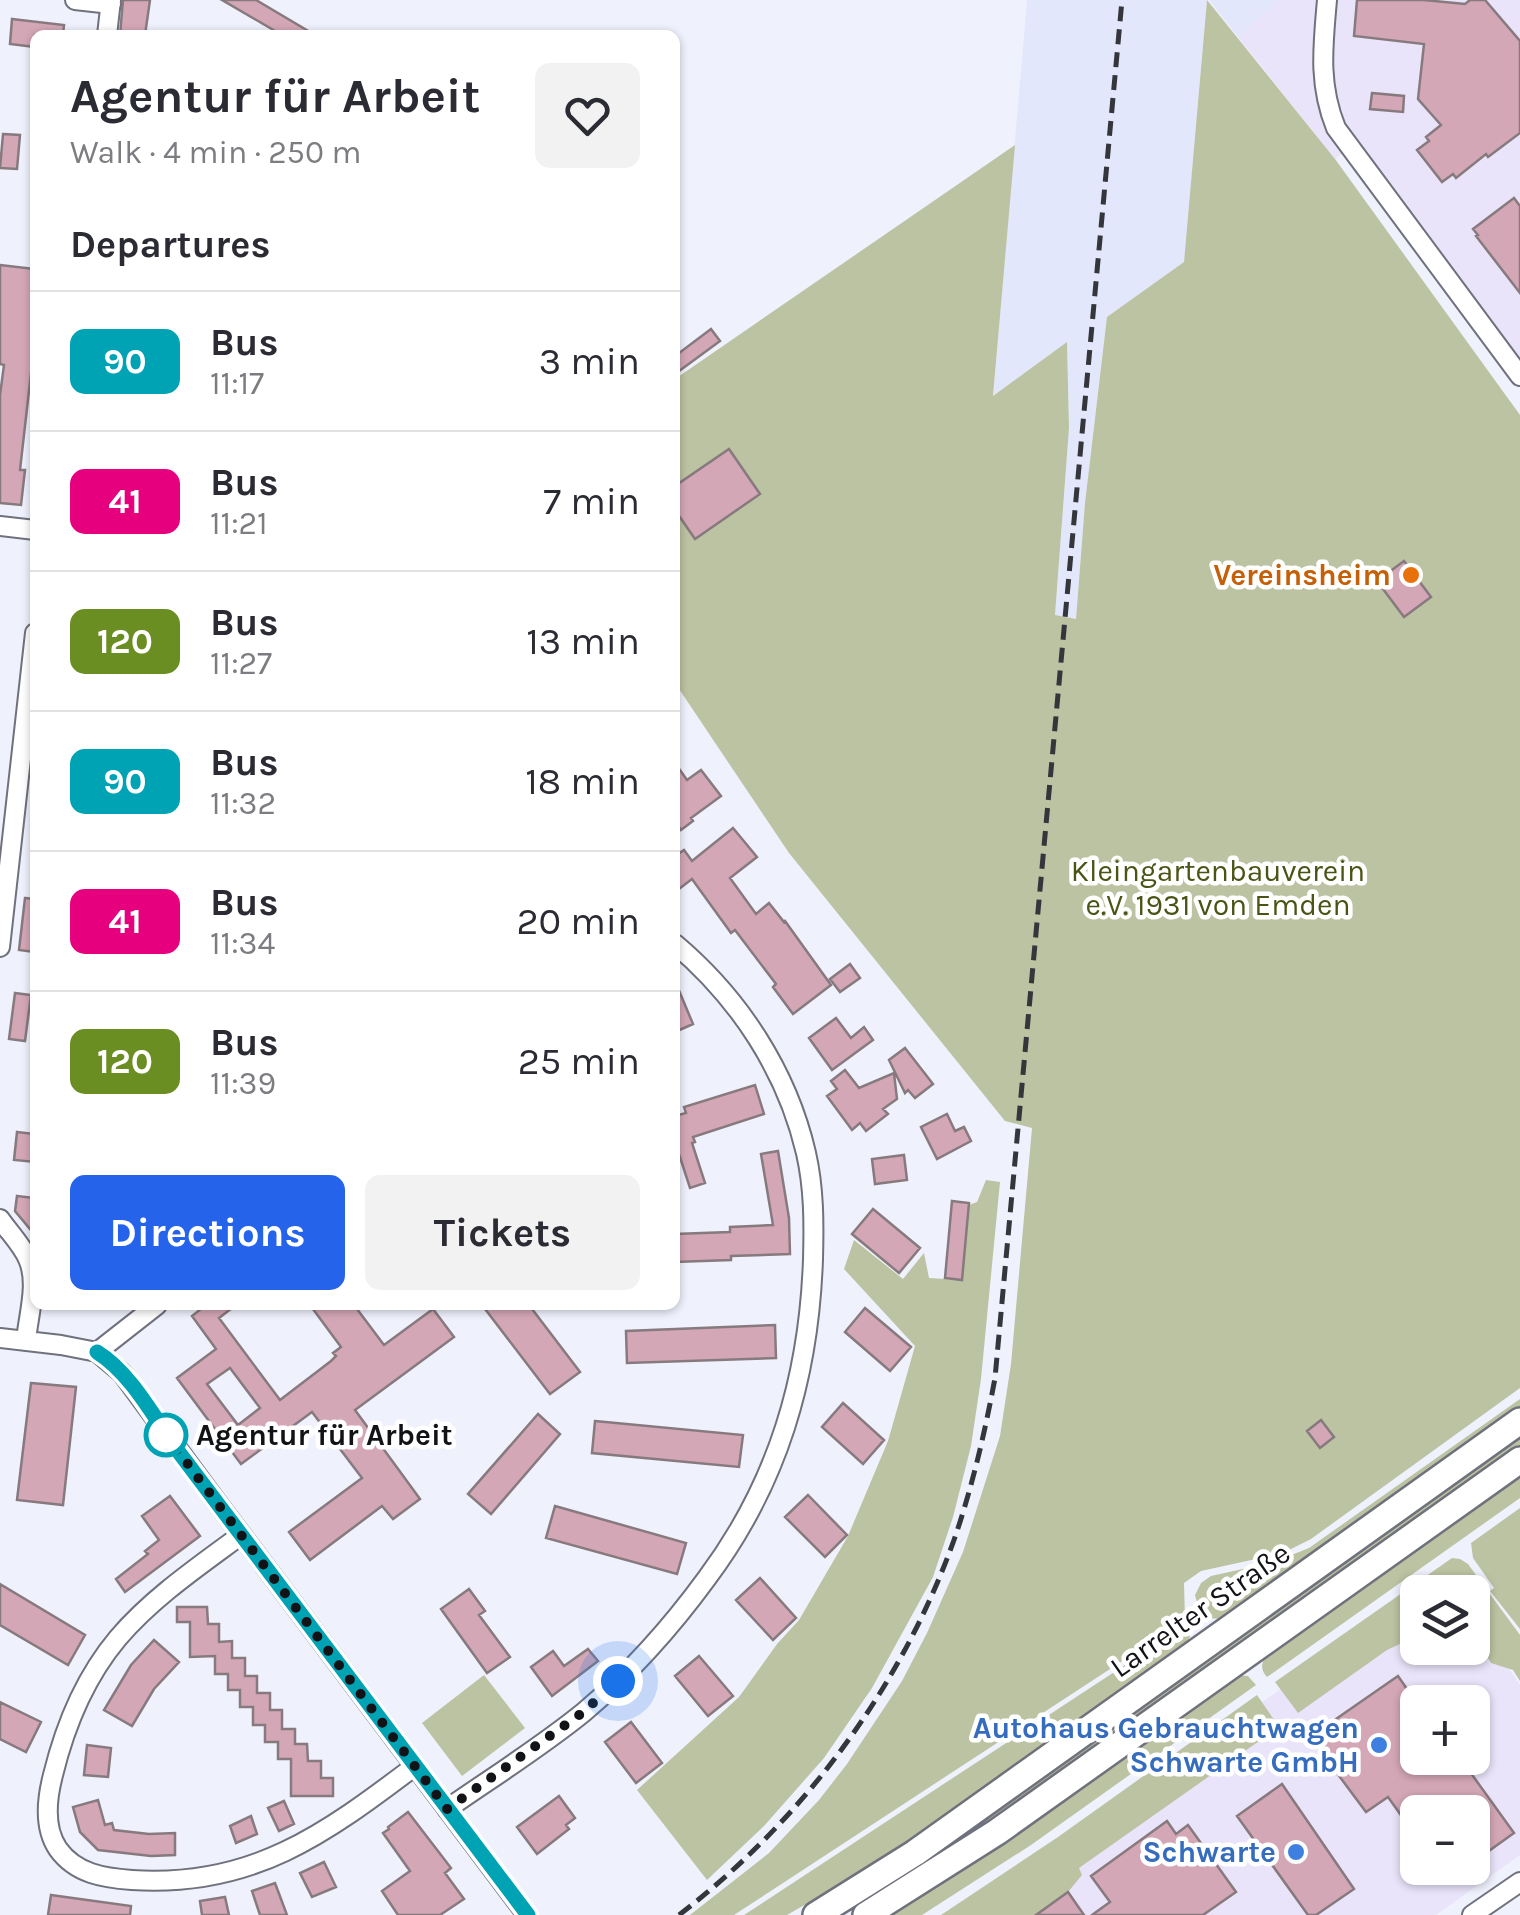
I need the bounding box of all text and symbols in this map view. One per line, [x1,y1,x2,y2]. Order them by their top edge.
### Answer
button: heart [535,63,640,168]
text: Agentur für Arbeit [70,68,481,124]
text: Walk · 4 min · 250 m [70,134,361,171]
text: Departures [70,222,270,267]
text: Bus [210,320,279,365]
text: 3 min [539,339,640,384]
text: 90 [103,341,147,382]
text: 11:17 [210,365,264,402]
text: Bus [210,460,279,505]
text: 7 min [543,479,640,524]
text: 41 [108,481,142,522]
text: 11:21 [210,505,268,542]
place label: Vereinsheim [1213,557,1391,593]
marker: Vereinsheim [1400,564,1422,586]
text: Bus [210,600,279,645]
text: 13 min [526,619,640,664]
text: 120 [97,621,153,662]
text: 11:27 [210,645,272,682]
text: Bus [210,740,279,785]
text: 18 min [525,759,640,804]
text: 90 [103,761,147,802]
text: 11:32 [210,785,276,822]
park label: Kleingartenbauverein e.V. 1931 von Emden [1071,853,1365,923]
text: Bus [210,880,279,925]
text: 20 min [517,899,640,944]
text: 41 [108,901,142,942]
text: 11:34 [210,925,275,962]
text: Bus [210,1020,279,1065]
text: 25 min [518,1039,640,1084]
text: 120 [97,1041,153,1082]
text: 11:39 [210,1065,276,1102]
button: Directions [70,1175,345,1290]
button: Tickets [365,1175,640,1290]
marker: Agentur für Arbeit [145,1414,187,1456]
place label: Agentur für Arbeit [196,1417,453,1453]
street label: Larrelter Straße [1103,1535,1297,1685]
map controls [1400,1575,1490,1885]
button: layers [1400,1575,1490,1665]
your location [593,1656,643,1706]
button: + [1400,1685,1490,1775]
place label: Autohaus Gebrauchtwagen Schwarte GmbH [973,1710,1359,1780]
marker: Autohaus Gebrauchtwagen Schwarte GmbH [1368,1734,1390,1756]
button: − [1400,1795,1490,1885]
place label: Schwarte [1142,1834,1276,1870]
marker: Schwarte [1285,1841,1307,1863]

